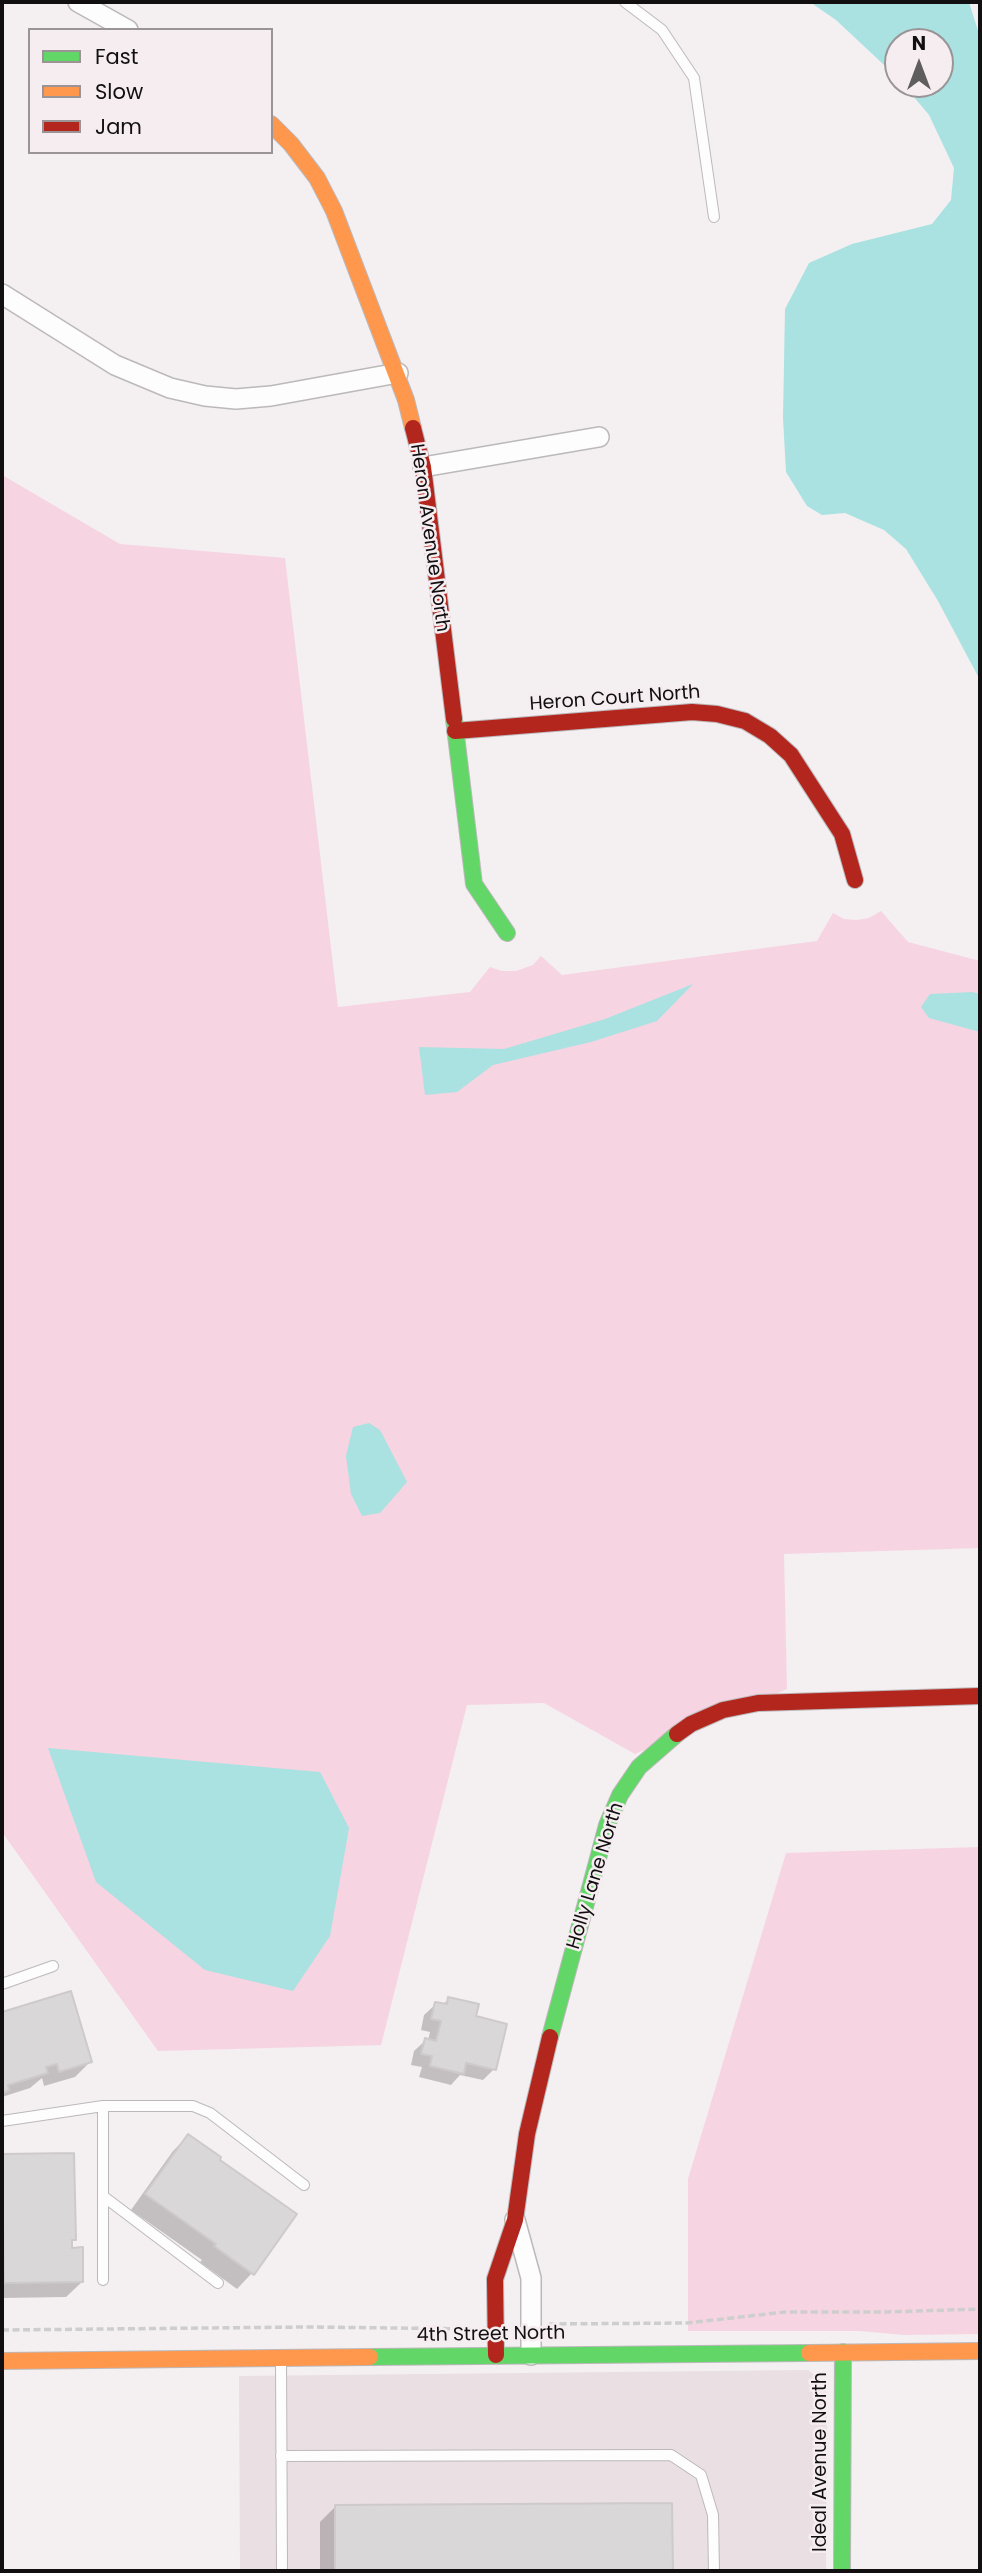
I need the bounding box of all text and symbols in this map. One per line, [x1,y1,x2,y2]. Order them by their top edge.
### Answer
legend [28,28,273,154]
north arrow [884,28,954,98]
text: N [912,30,926,57]
text: Fast [95,42,138,71]
text: Slow [95,77,143,106]
text: Jam [95,112,142,141]
street label: Heron Avenue North [405,443,453,633]
street label: Heron Court North [529,682,701,716]
street label: Holly Lane North [563,1800,629,1952]
street label: 4th Street North [417,2322,565,2348]
street label: Ideal Avenue North [810,2372,832,2552]

